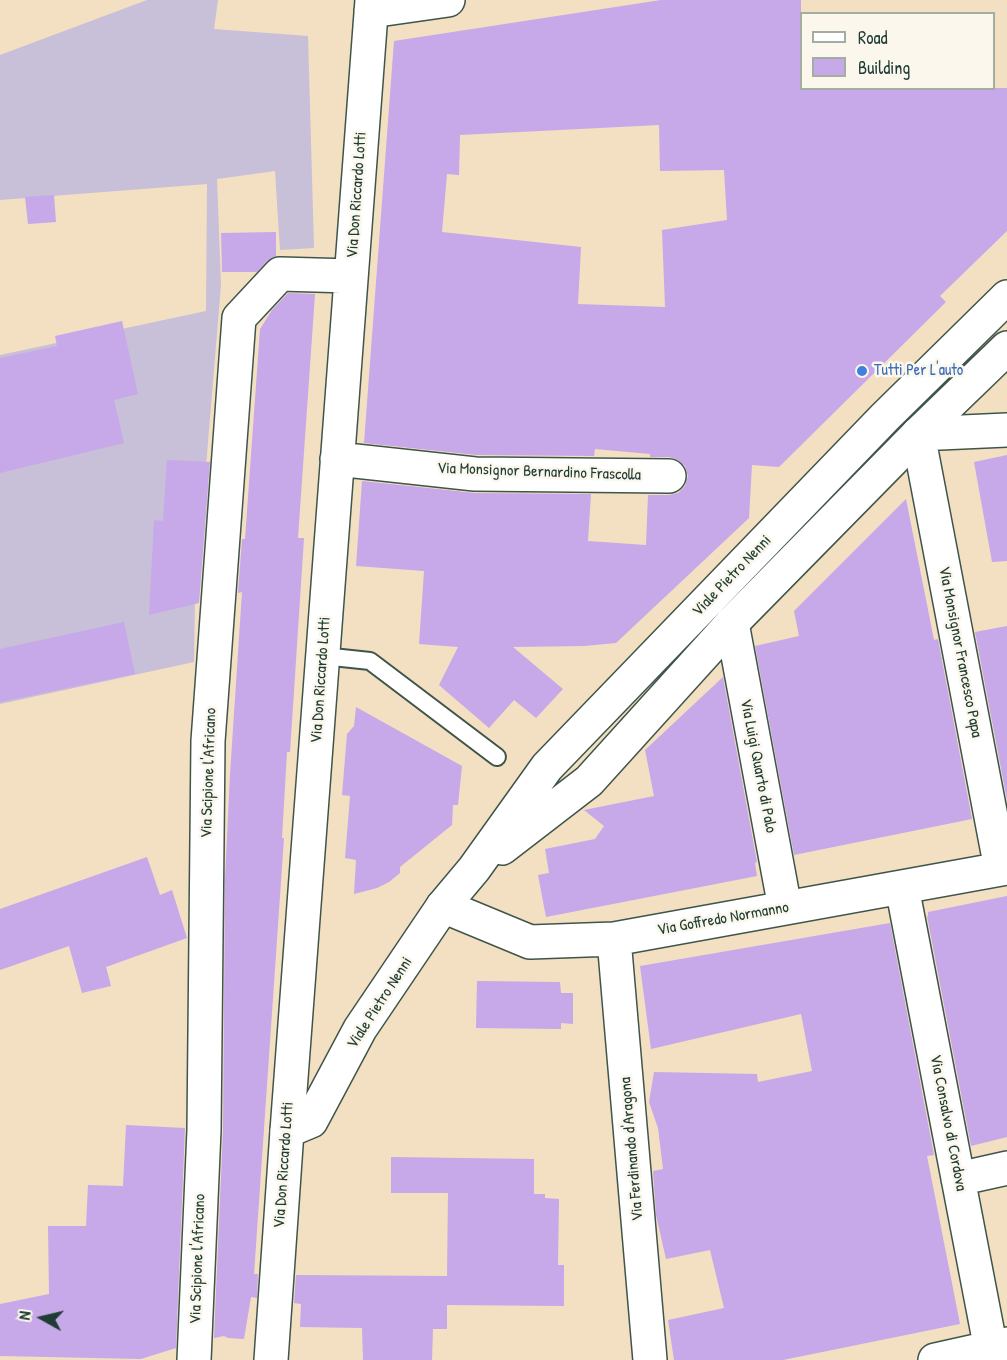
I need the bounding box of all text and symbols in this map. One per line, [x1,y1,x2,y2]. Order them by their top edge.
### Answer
legend [800,12,995,90]
text: Road [858,25,888,50]
text: Building [858,55,910,80]
street label: Via Don Riccardo Lotti [343,131,371,259]
place label: Tutti Per L'auto [874,361,963,381]
marker: Tutti Per L'auto [855,364,869,378]
street label: Via Monsignor Bernardino Frascolla [437,459,641,485]
street label: Viale Pietro Nenni [688,531,776,621]
street label: Via Monsignor Francesco Papa [934,565,986,739]
street label: Via Don Riccardo Lotti [307,616,335,744]
street label: Via Luigi Quarto di Palo [736,697,780,835]
street label: Via Scipione l'Africano [197,708,221,838]
street label: Via Goffredo Normanno [656,898,790,940]
street label: Viale Pietro Nenni [343,954,417,1052]
street label: Via Consalvo di Cordova [925,1053,971,1193]
street label: Via Ferdinando d'Aragona [616,1076,648,1222]
street label: Via Don Riccardo Lotti [270,1101,298,1229]
street label: Via Scipione l'Africano [186,1194,210,1324]
north arrow [12,1288,72,1348]
text: N [13,1310,36,1321]

